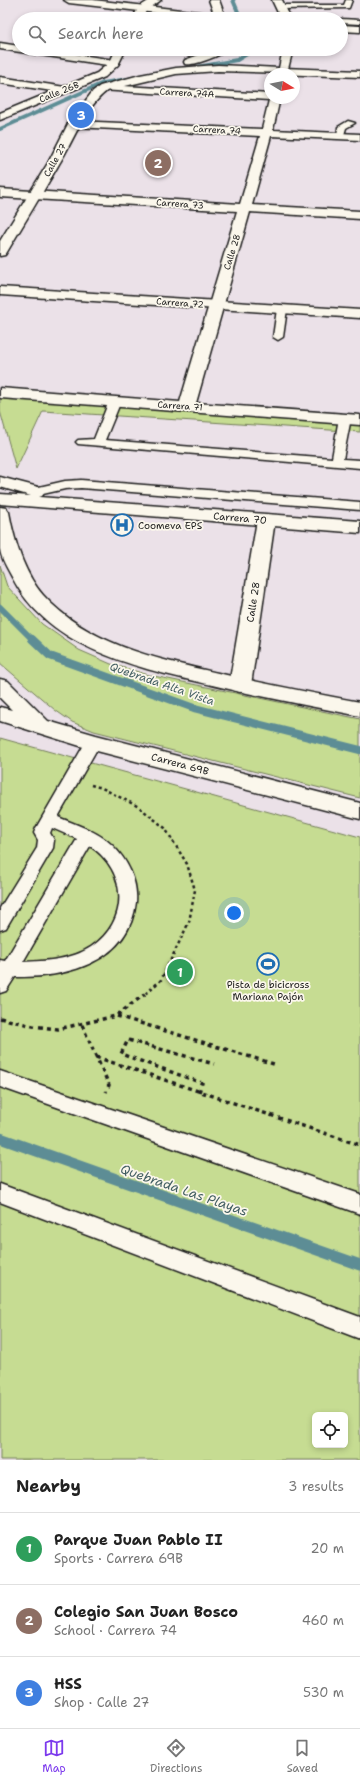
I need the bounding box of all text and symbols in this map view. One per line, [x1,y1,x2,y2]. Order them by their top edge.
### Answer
search box [12,12,348,56]
icon: search [26,23,48,45]
text: Search here [58,24,144,44]
north arrow [264,68,300,104]
street label: Calle 26B [37,79,81,105]
street label: Carrera 74A [159,86,215,100]
pin: 3 [68,100,94,130]
street label: Carrera 74 [193,123,241,137]
street label: Calle 27 [41,141,69,179]
pin: 2 [145,148,171,178]
street label: Carrera 73 [156,196,204,212]
street label: Calle 28 [221,233,243,271]
street label: Carrera 72 [156,295,204,311]
street label: Carrera 71 [157,398,203,414]
street label: Carrera 70 [213,509,267,527]
hospital icon: Coomeva EPS [109,512,135,538]
place label: Coomeva EPS [138,519,203,532]
street label: Calle 28 [243,581,263,623]
water label: Quebrada Alta Vista [108,659,216,709]
street label: Carrera 69B [150,750,210,778]
your location [224,903,244,923]
sports icon: Pista de bicicross Mariana Pajón [255,951,281,977]
pin: 1 [167,957,193,987]
place label: Pista de bicicross Mariana Pajón [227,978,309,1003]
water label: Quebrada Las Playas [118,1160,250,1220]
map controls [312,1412,348,1448]
button: locate [312,1412,348,1448]
text: Nearby [16,1475,81,1497]
text: 3 results [288,1478,344,1495]
text: Parque Juan Pablo II [54,1530,223,1550]
text: 1 [26,1540,32,1557]
text: 20 m [311,1540,344,1557]
text: Sports · Carrera 69B [54,1550,183,1567]
text: Colegio San Juan Bosco [54,1602,238,1622]
text: 2 [24,1612,34,1629]
text: 460 m [302,1612,344,1629]
text: School · Carrera 74 [54,1622,177,1639]
text: HSS [54,1674,82,1694]
text: 3 [24,1684,34,1701]
text: 530 m [303,1684,344,1701]
text: Shop · Calle 27 [54,1694,149,1711]
tab: Map [42,1737,66,1776]
tab: Directions [150,1737,202,1776]
tab: Saved [287,1737,318,1776]

